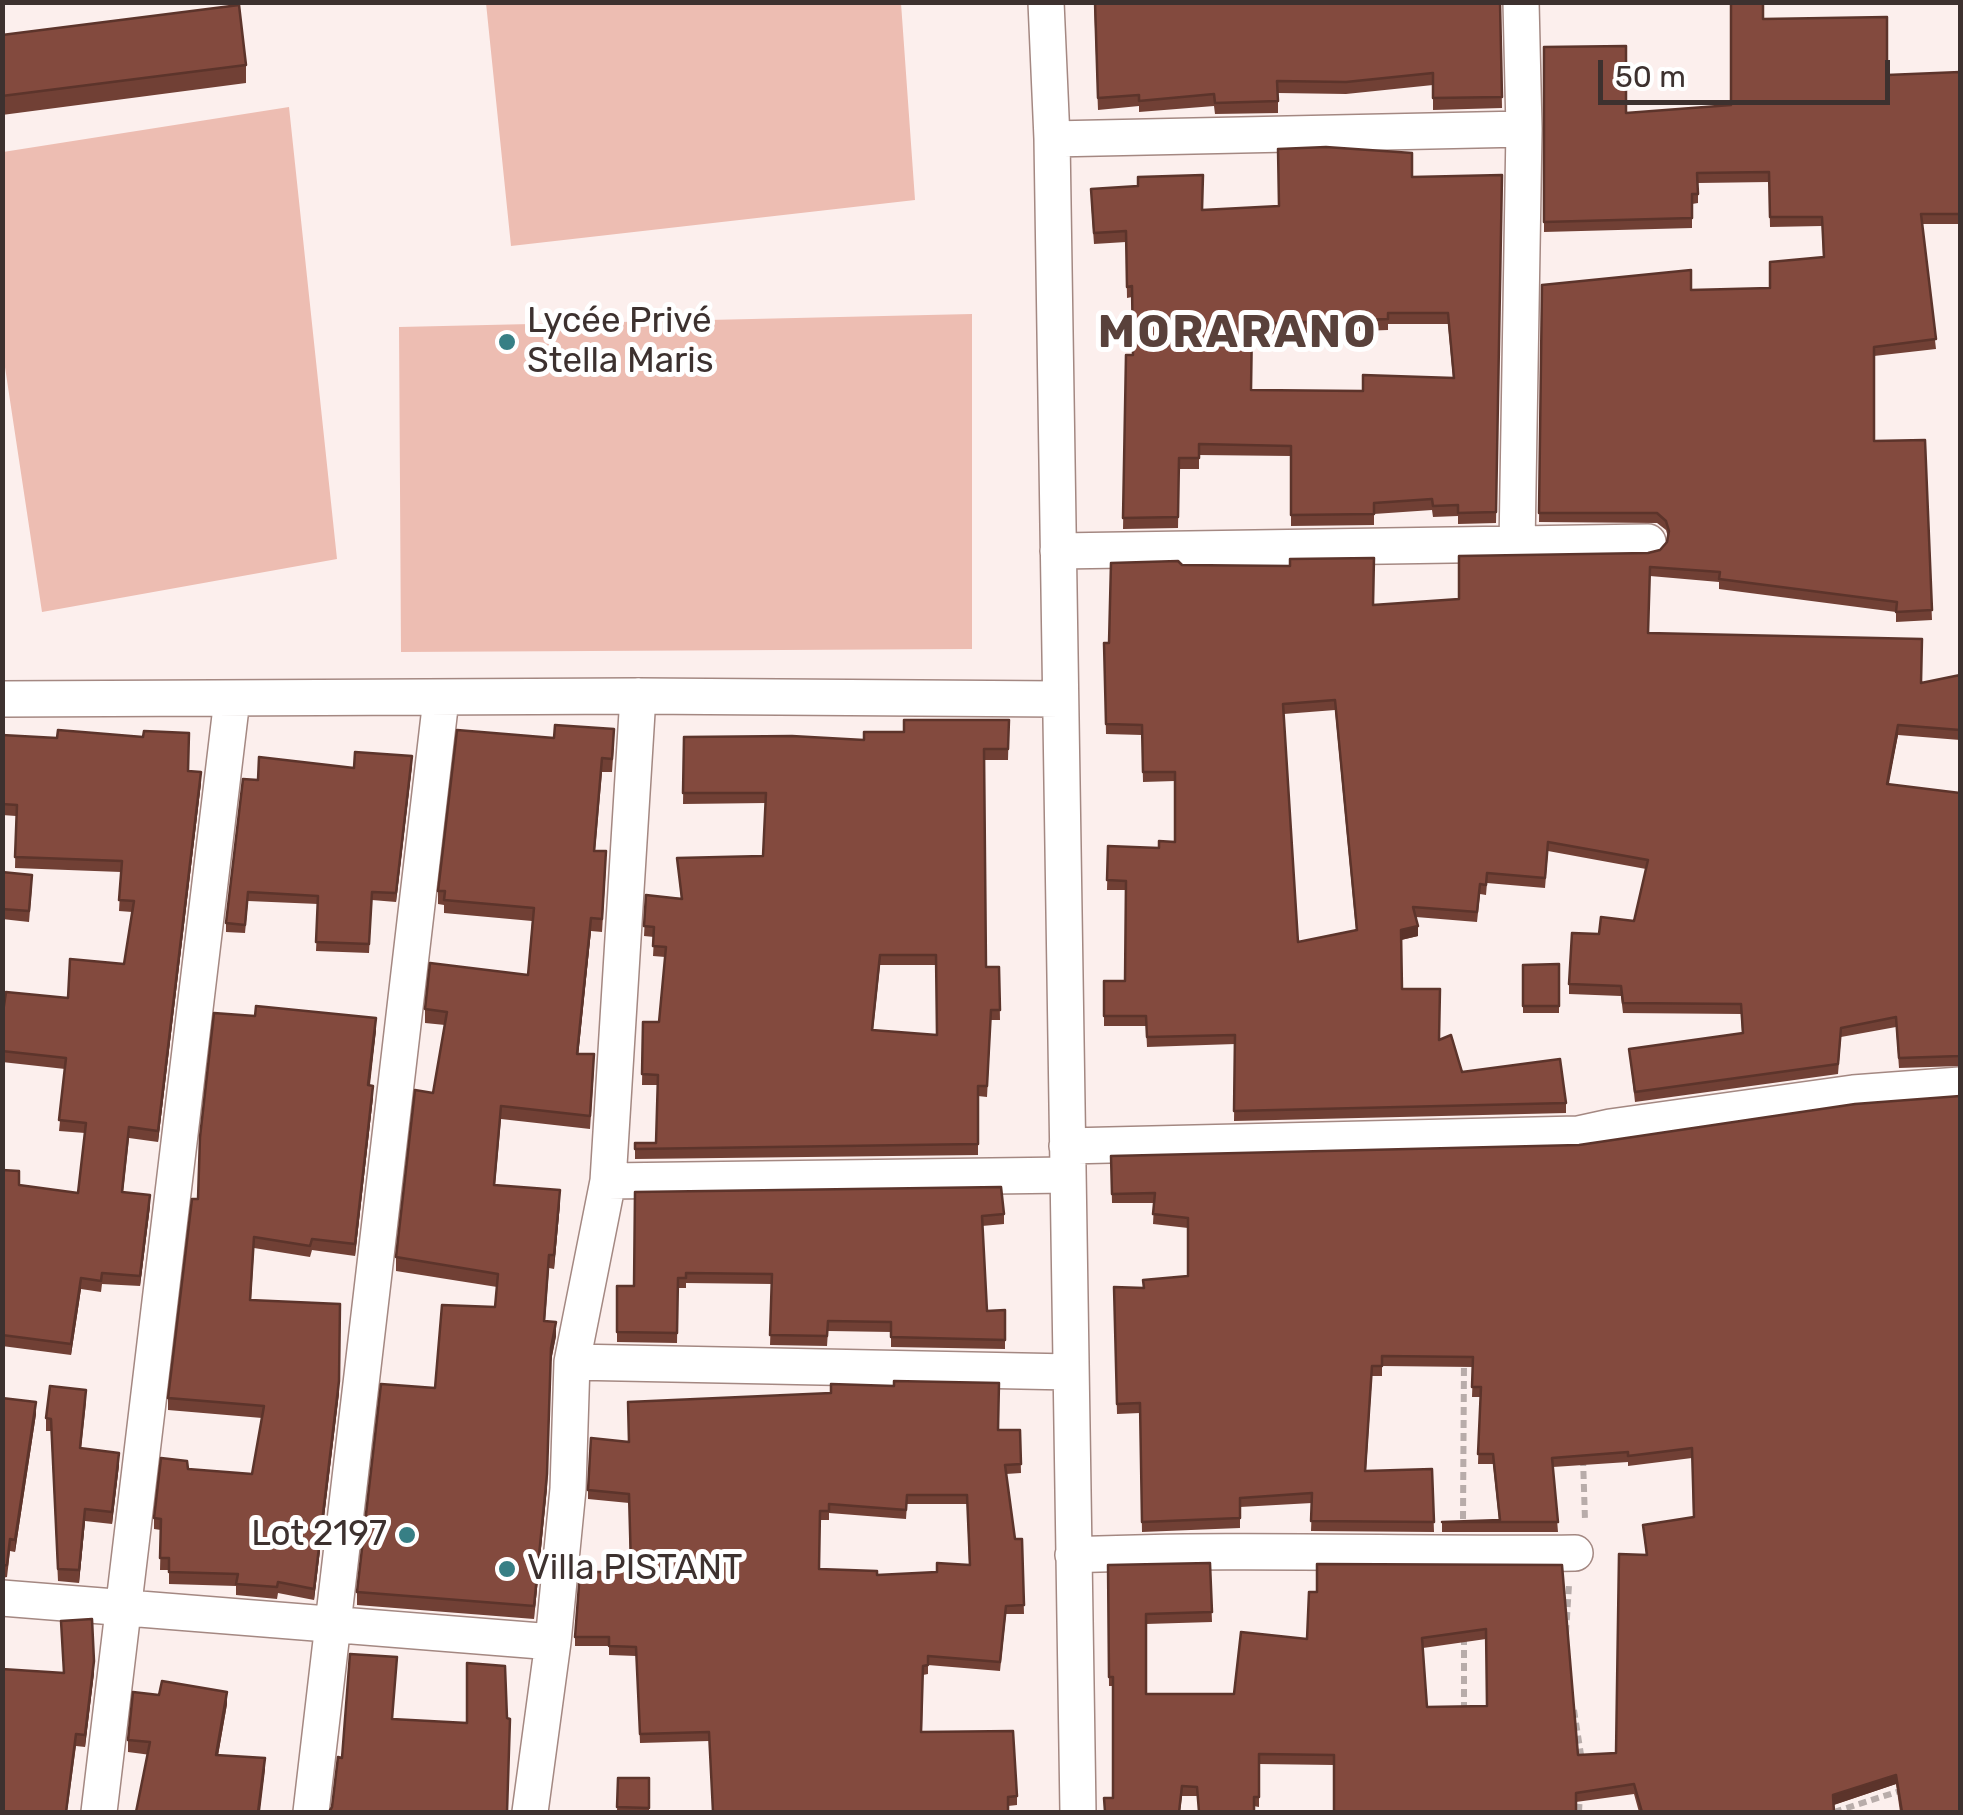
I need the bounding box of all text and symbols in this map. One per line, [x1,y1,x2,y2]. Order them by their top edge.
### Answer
scale bar [1603,40,1896,102]
text: 50 m [1615,59,1686,95]
place label: Lycée Privé Stella Maris [527,301,714,383]
district label: MORARANO [1098,307,1378,361]
marker: Lycée Privé Stella Maris [496,331,518,353]
place label: Lot 2197 [251,1514,387,1556]
marker: Lot 2197 [396,1524,418,1546]
place label: Villa PISTANT [527,1548,742,1590]
marker: Villa PISTANT [496,1558,518,1580]

